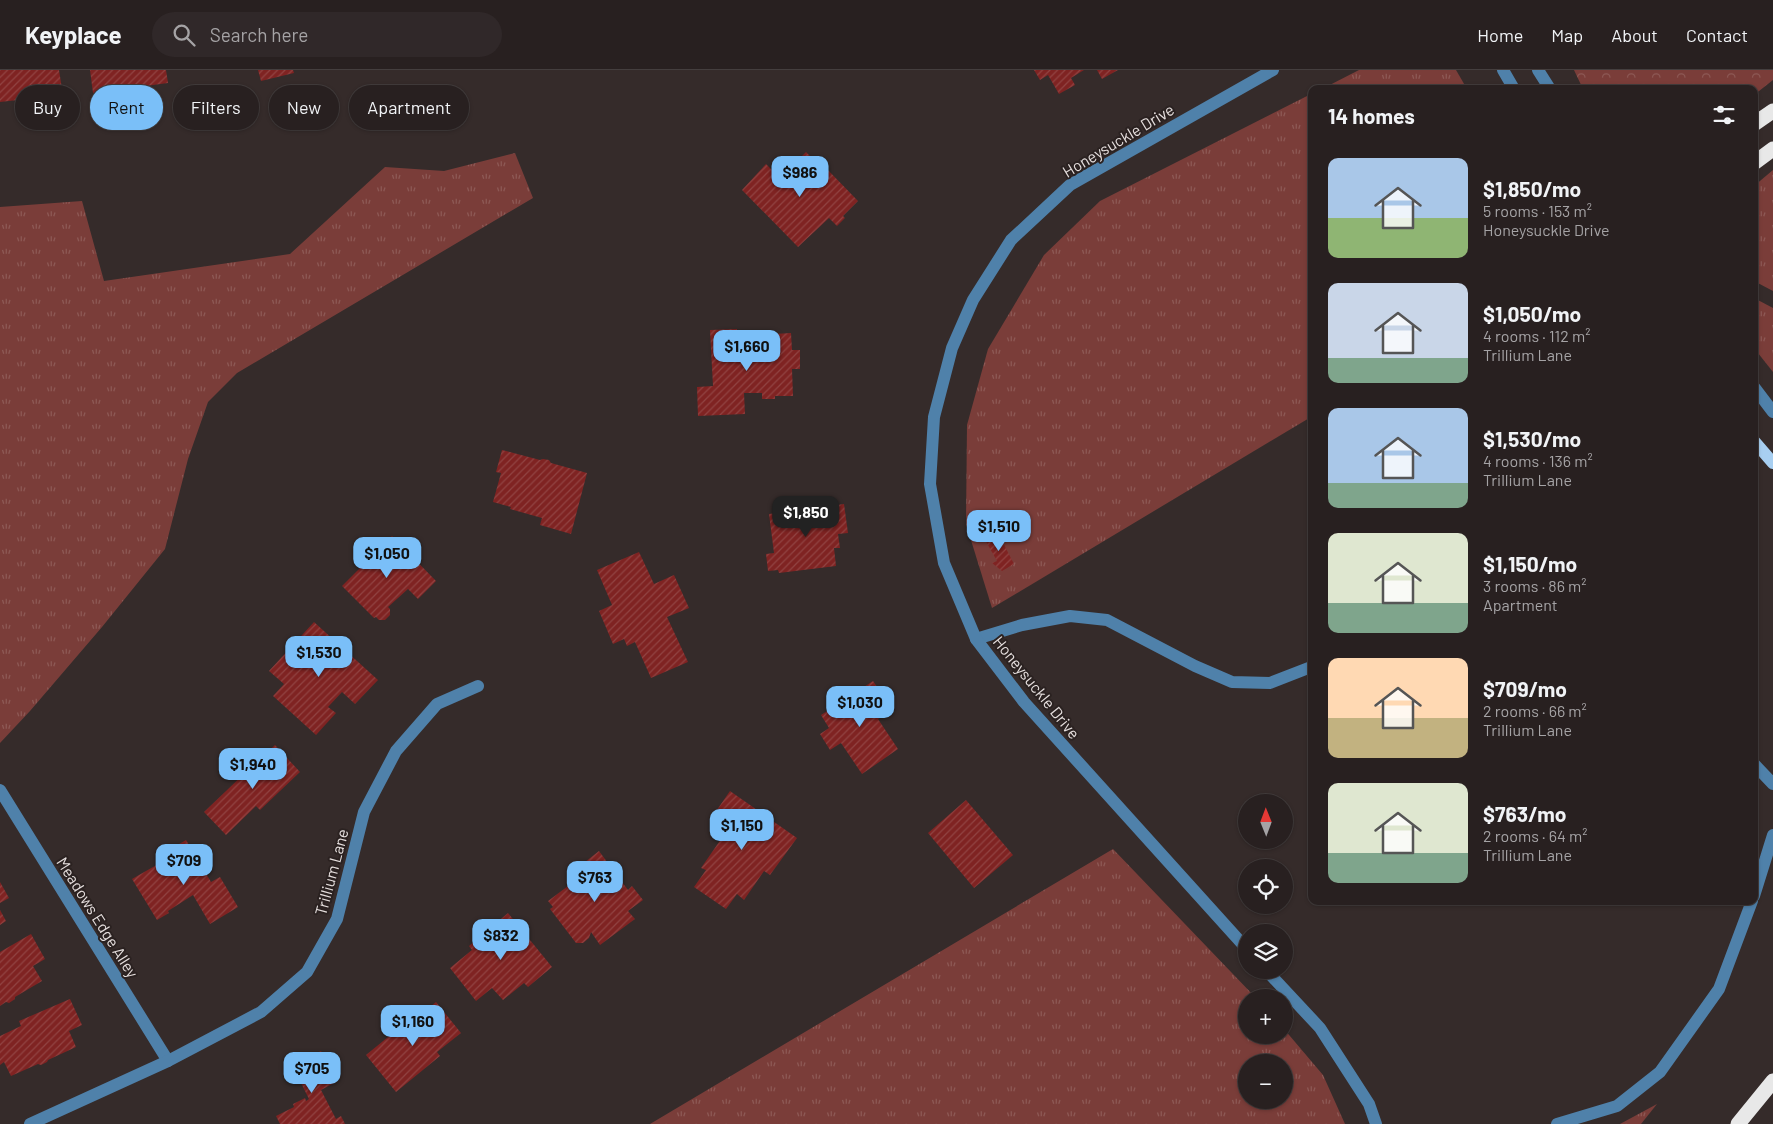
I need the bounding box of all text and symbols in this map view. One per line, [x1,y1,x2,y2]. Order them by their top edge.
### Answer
search box [152,12,502,57]
text: Keyplace [25,20,122,49]
icon: search [170,21,198,49]
text: Search here [210,23,308,46]
text: Home [1477,24,1523,46]
text: Map [1551,24,1583,46]
text: About [1611,24,1658,46]
text: Contact [1686,24,1748,46]
chip: Buy [15,85,80,130]
chip: Rent [90,85,163,130]
chip: Filters [173,85,259,130]
chip: New [269,85,339,130]
chip: Apartment [349,85,469,130]
street label: Honeysuckle Drive [1059,99,1177,181]
icon: filters [1710,101,1738,129]
text: 14 homes [1328,103,1415,128]
pin: $986 [770,156,830,198]
text: $986 [783,162,817,181]
text: $1,850/mo [1483,176,1581,201]
icon: home [1368,178,1428,238]
text: 5 rooms · 153 m² [1483,201,1592,220]
text: Honeysuckle Drive [1483,220,1610,239]
text: $1,050/mo [1483,301,1581,326]
icon: home [1368,303,1428,363]
text: 4 rooms · 112 m² [1483,326,1590,345]
pin: $1,660 [706,330,788,372]
text: $1,660 [724,336,770,355]
text: Trillium Lane [1483,345,1572,364]
text: $1,530/mo [1483,426,1581,451]
icon: home [1368,428,1428,488]
text: 4 rooms · 136 m² [1483,451,1593,470]
text: Trillium Lane [1483,470,1572,489]
pin: $1,850 [765,496,847,538]
text: $1,850 [783,502,829,521]
pin: $1,510 [958,510,1040,552]
text: $1,510 [978,516,1020,535]
pin: $1,050 [346,536,428,579]
text: $1,050 [364,543,410,562]
text: $1,150/mo [1483,551,1577,576]
icon: home [1368,553,1428,613]
text: 3 rooms · 86 m² [1483,576,1587,595]
text: Apartment [1483,595,1558,614]
street label: Honeysuckle Drive [990,632,1084,742]
pin: $1,530 [278,636,360,678]
text: $1,530 [296,642,342,661]
text: $709/mo [1483,676,1567,701]
icon: home [1368,678,1428,738]
pin: $1,030 [819,686,901,728]
text: $1,030 [837,692,883,711]
text: 2 rooms · 66 m² [1483,701,1587,720]
text: Trillium Lane [1483,720,1572,739]
pin: $1,940 [212,748,294,790]
text: $1,940 [230,754,276,773]
north arrow [1238,794,1292,849]
map controls [1238,794,1293,1109]
text: $763/mo [1483,801,1567,826]
icon: home [1368,803,1428,863]
pin: $1,150 [701,808,783,851]
text: $1,150 [721,815,763,834]
text: 2 rooms · 64 m² [1483,826,1587,845]
street label: Trillium Lane [310,827,352,917]
pin: $709 [154,844,214,886]
text: Trillium Lane [1483,845,1572,864]
text: $709 [167,850,201,869]
street label: Meadows Edge Alley [53,853,143,981]
button: locate [1238,859,1293,914]
pin: $763 [565,860,625,903]
text: $763 [578,867,612,886]
pin: $832 [471,918,531,961]
button: layers [1238,924,1293,979]
text: $832 [483,925,519,944]
button: + [1238,989,1293,1044]
pin: $1,160 [372,1004,454,1047]
text: $1,160 [392,1011,434,1030]
pin: $705 [282,1052,342,1094]
button: − [1238,1054,1293,1109]
text: $705 [295,1058,329,1077]

